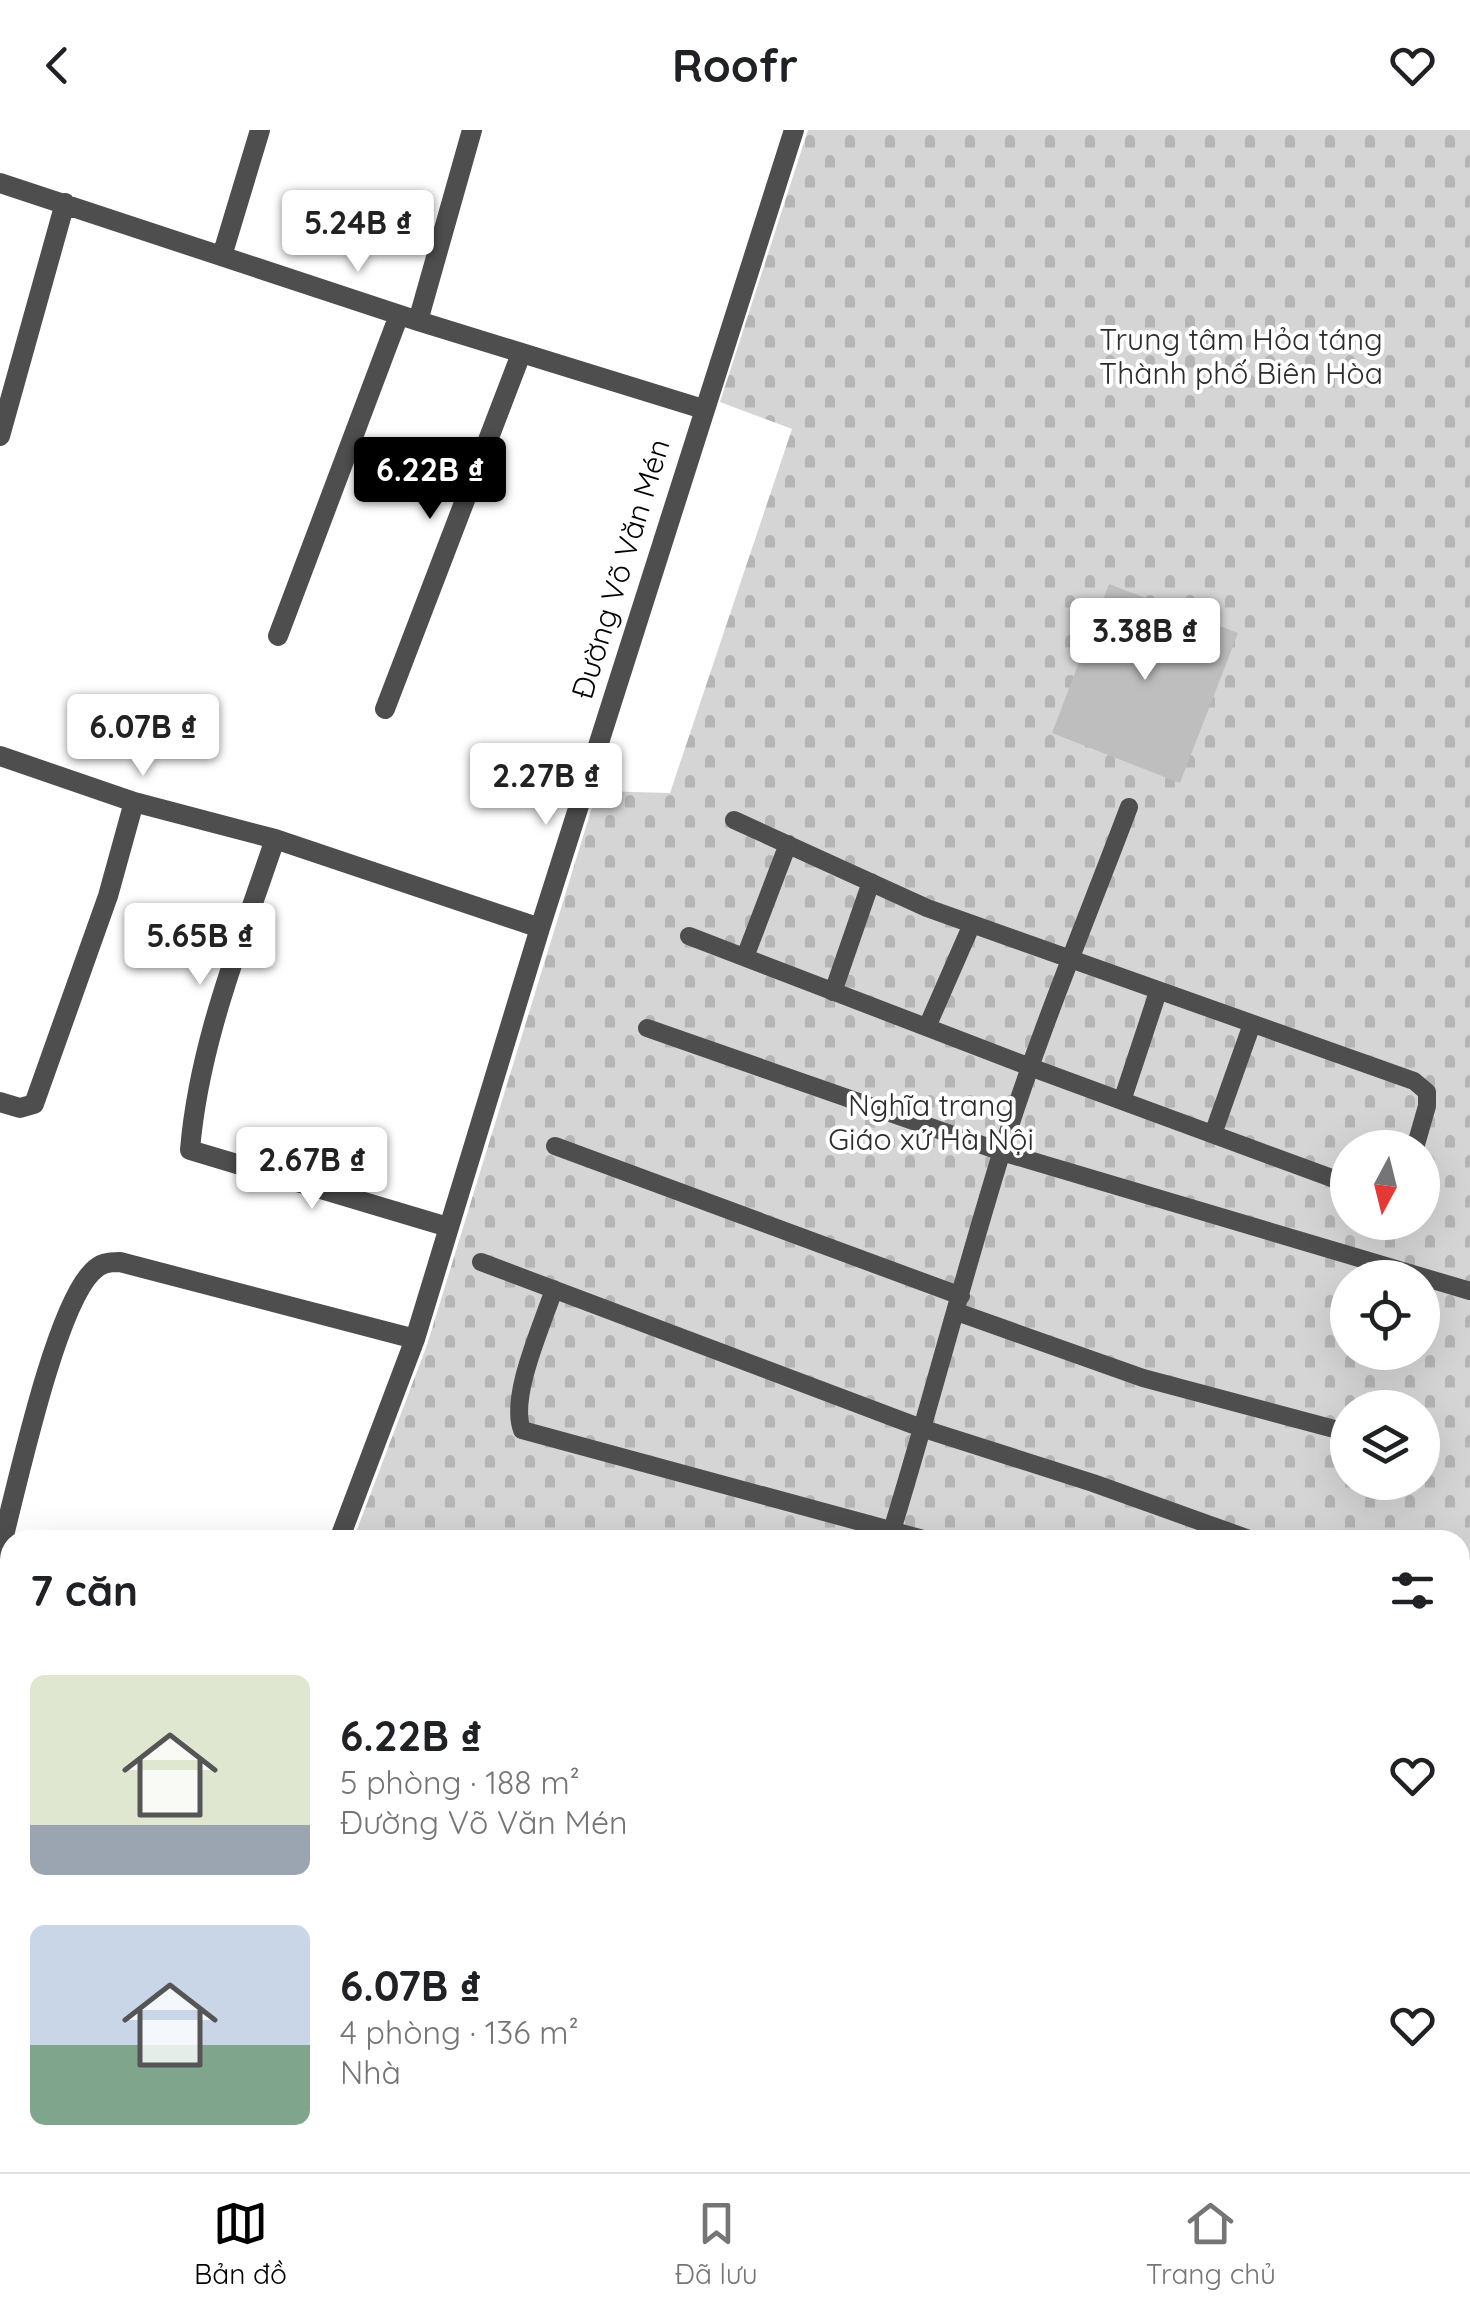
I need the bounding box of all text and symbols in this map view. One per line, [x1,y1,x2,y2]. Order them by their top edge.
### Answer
text: Roofr [672,37,798,93]
icon: back [30,38,85,93]
icon: heart [1385,38,1440,93]
pin: 5.24B ₫ [266,190,450,275]
text: 5.24B ₫ [304,202,412,242]
park label: Trung tâm Hỏa táng Thành phố Biên Hòa [1099,320,1383,392]
street label: Đường Võ Văn Mén [562,434,678,703]
pin: 6.22B ₫ [338,437,522,522]
text: 6.22B ₫ [376,449,484,489]
pin: 3.38B ₫ [1053,598,1237,683]
text: 3.38B ₫ [1092,610,1198,650]
pin: 6.07B ₫ [51,694,235,779]
text: 6.07B ₫ [89,706,197,746]
pin: 2.27B ₫ [454,743,638,828]
text: 2.27B ₫ [492,755,600,795]
pin: 5.65B ₫ [108,903,292,988]
text: 5.65B ₫ [146,915,254,955]
park label: Nghĩa trang Giáo xứ Hà Nội [828,1086,1034,1158]
pin: 2.67B ₫ [220,1127,404,1212]
north arrow [1330,1130,1440,1240]
map controls [1330,1130,1440,1500]
text: 2.67B ₫ [258,1139,366,1179]
button: locate [1330,1260,1440,1370]
button: layers [1330,1390,1440,1500]
icon: filters [1385,1563,1440,1618]
text: 7 căn [30,1564,138,1617]
text: 6.22B ₫ [340,1709,482,1762]
icon: home [110,1715,230,1835]
icon: heart [1385,1748,1440,1803]
text: 5 phòng · 188 m² [340,1762,580,1802]
text: Đường Võ Văn Mén [340,1802,628,1842]
text: 6.07B ₫ [340,1959,481,2012]
icon: home [110,1965,230,2085]
icon: heart [1385,1998,1440,2053]
text: 4 phòng · 136 m² [340,2012,579,2052]
text: Nhà [340,2052,401,2092]
tab: Bản đồ [194,2196,287,2291]
tab: Đã lưu [675,2196,758,2291]
tab: Trang chủ [1146,2196,1276,2291]

